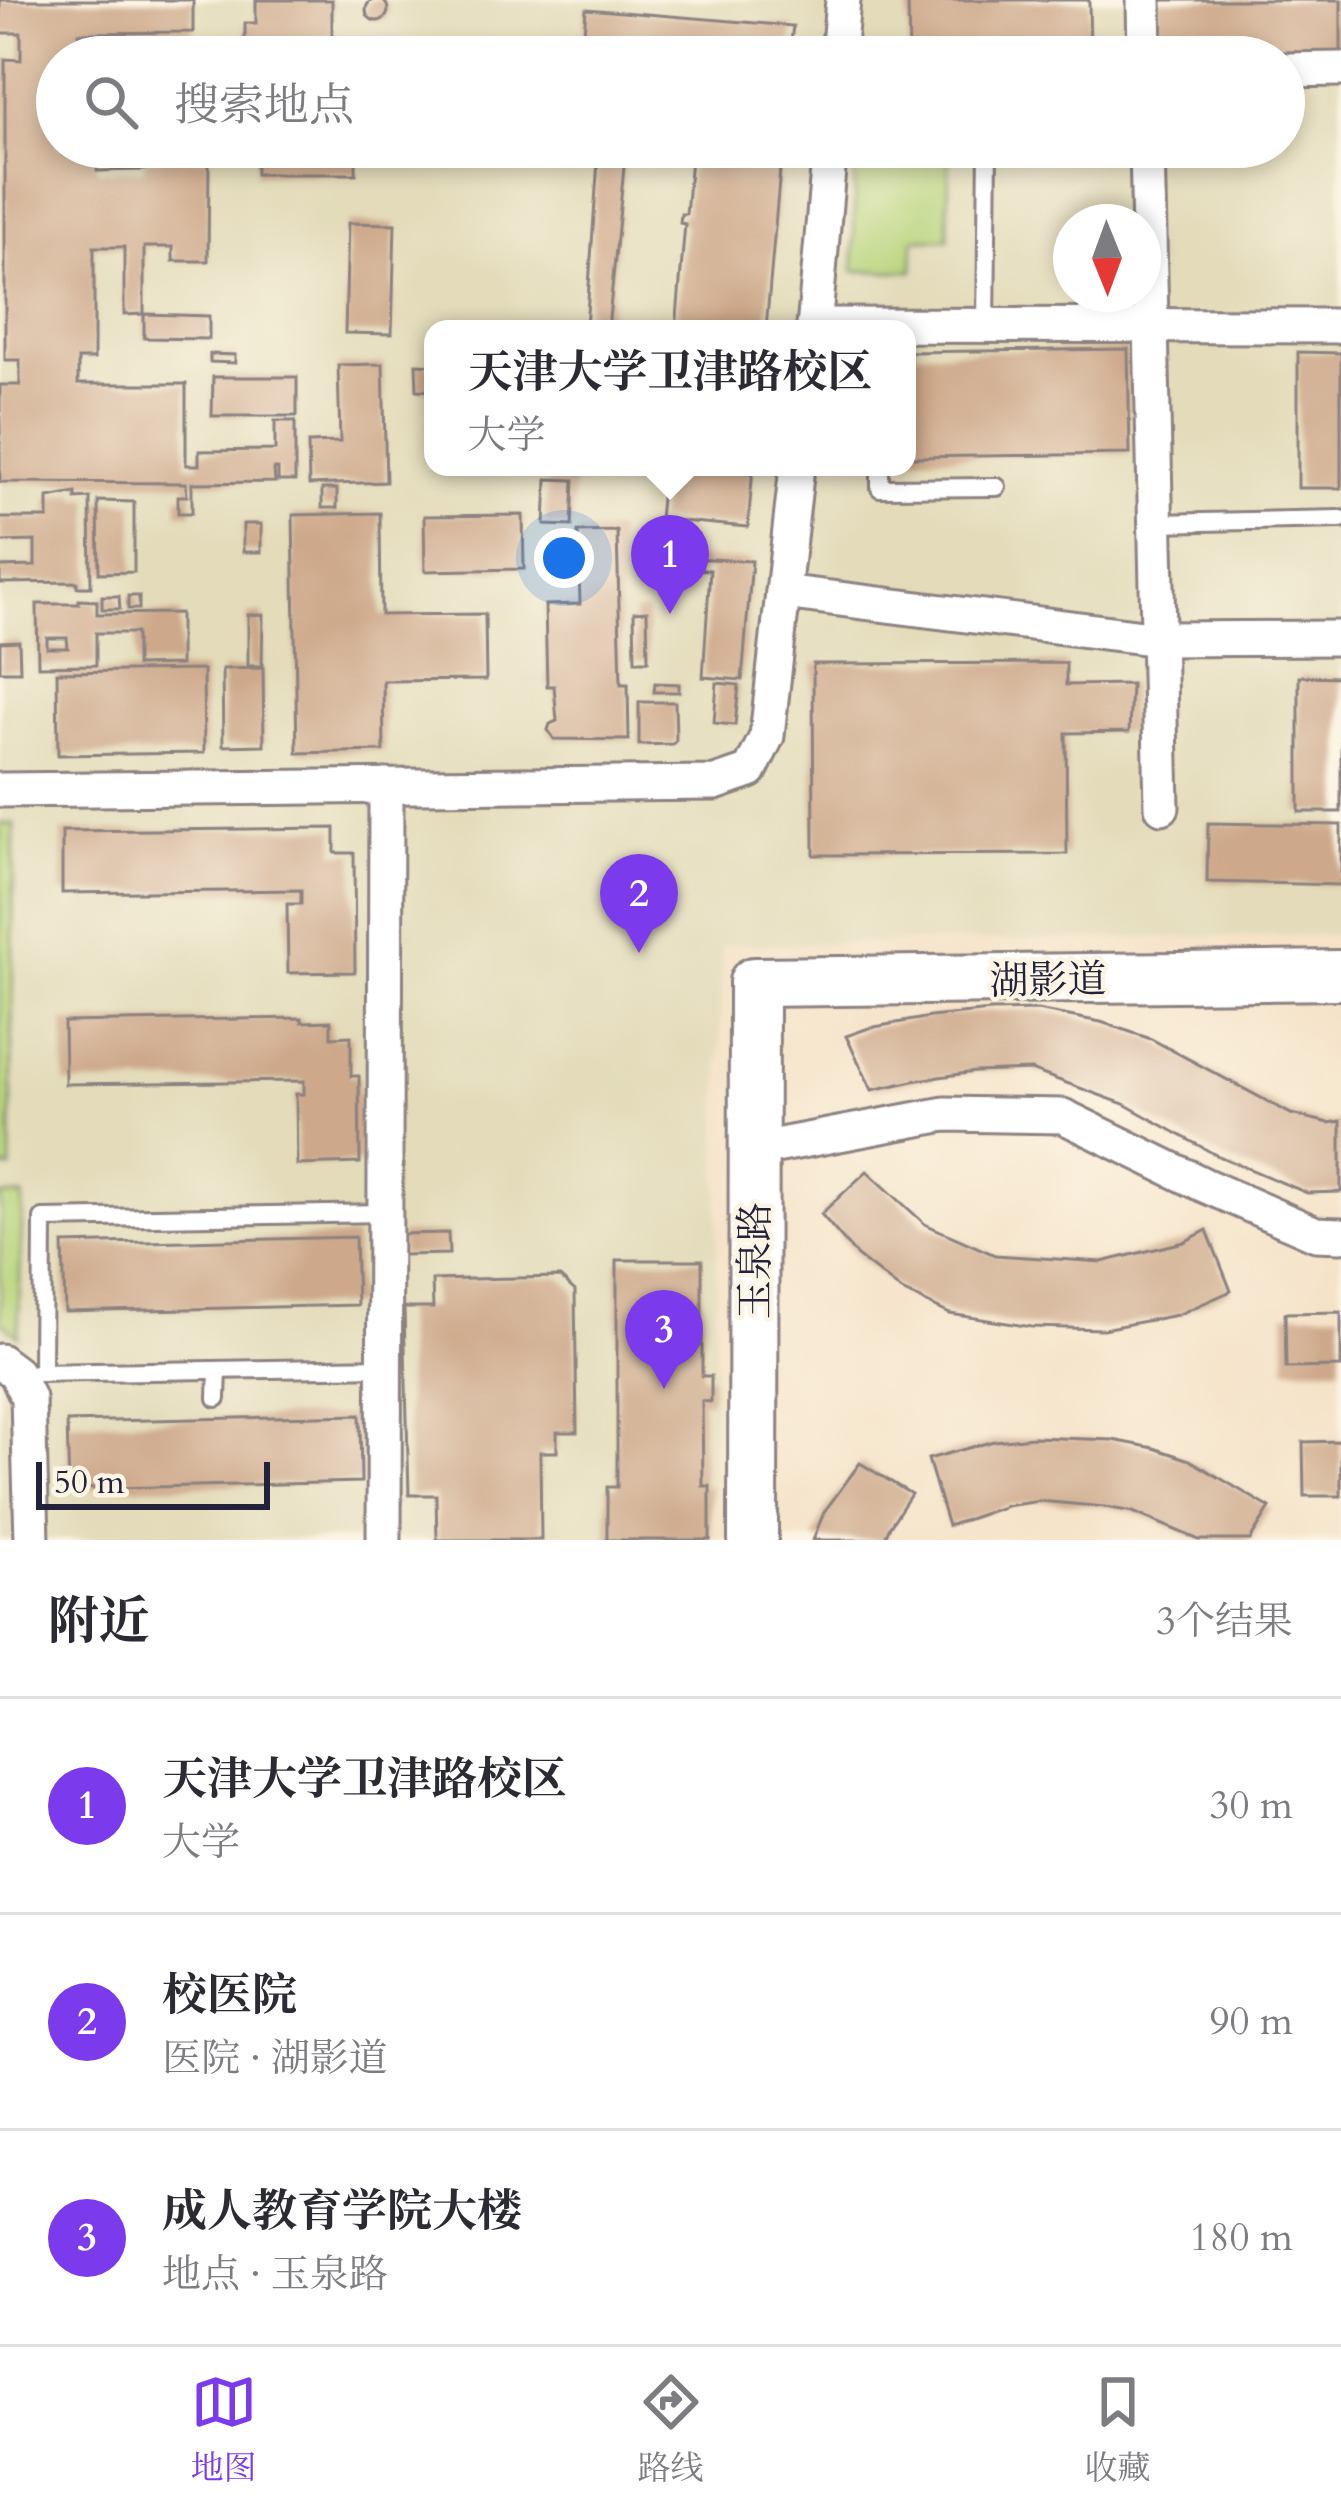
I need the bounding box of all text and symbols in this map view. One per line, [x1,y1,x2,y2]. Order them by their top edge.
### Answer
search box [36,36,1305,168]
icon: search [78,69,144,135]
text: 搜索地点 [174,75,354,136]
north arrow [1053,204,1161,312]
popup [424,320,916,476]
text: 天津大学卫津路校区 [467,342,873,403]
text: 大学 [467,409,546,462]
pin: 1 [631,515,709,614]
your location [534,528,594,588]
pin: 2 [600,854,678,953]
street label: 湖影道 [989,953,1107,1008]
street label: 玉泉路 [729,1202,782,1320]
pin: 3 [625,1290,703,1389]
scale bar [36,1456,270,1509]
text: 50 m [54,1460,125,1505]
text: 附近 [48,1587,150,1657]
text: 3个结果 [1156,1595,1293,1648]
text: 天津大学卫津路校区 [162,1749,567,1810]
text: 1 [77,1779,97,1832]
text: 30 m [1210,1779,1293,1832]
text: 大学 [162,1816,240,1869]
text: 校医院 [162,1965,297,2026]
text: 2 [77,1995,97,2048]
text: 90 m [1210,1995,1293,2048]
text: 医院 · 湖影道 [162,2032,388,2085]
text: 成人教育学院大楼 [162,2181,522,2242]
text: 3 [77,2211,97,2264]
text: 180 m [1190,2211,1293,2264]
text: 地点 · 玉泉路 [162,2248,388,2301]
tab: 地图 [191,2369,257,2491]
tab: 路线 [638,2369,704,2491]
tab: 收藏 [1085,2369,1151,2491]

